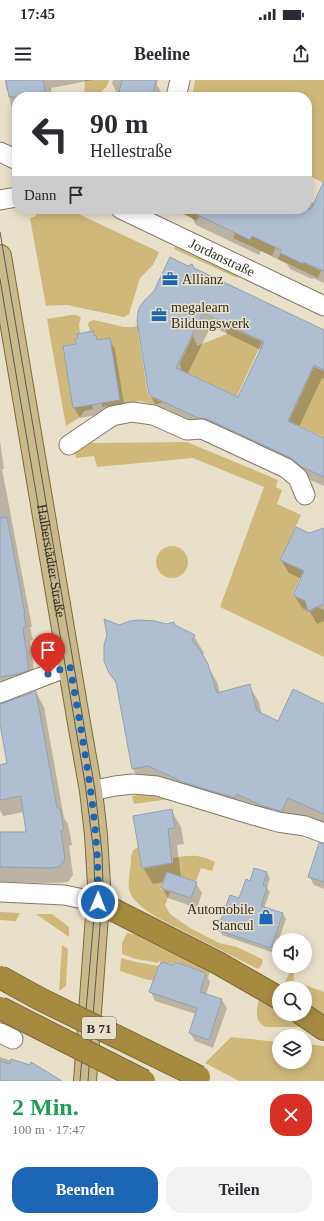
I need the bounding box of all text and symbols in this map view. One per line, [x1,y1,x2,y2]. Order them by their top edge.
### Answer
text: 17:45 [20,6,55,22]
icon: menu [12,43,34,65]
icon: share [290,43,312,65]
text: Beeline [134,44,190,64]
icon: left [24,108,76,160]
text: 90 m [90,108,148,139]
text: Hellestraße [90,141,172,161]
icon: arrive [65,184,87,206]
text: Dann [24,187,57,203]
street label: Jordanstraße [187,236,257,280]
office icon: Allianz [161,270,179,288]
place label: Allianz [182,272,223,287]
place label: megalearn Bildungswerk [171,300,250,331]
office icon: megalearn Bildungswerk [150,306,168,324]
street label: Halberstädter Straße [34,503,68,619]
pin [31,633,65,674]
icon: arrive [37,639,59,661]
position arrow [77,881,119,923]
place label: Automobile Stancul [187,902,254,933]
shop icon: Automobile Stancul [257,908,275,926]
map controls [272,933,312,1069]
button: sound [272,933,312,973]
button: search [272,981,312,1021]
road number: B 71 [82,1017,116,1039]
button: layers [272,1029,312,1069]
text: 2 Min. [12,1094,79,1120]
button: close [270,1094,312,1136]
text: 100 m · 17:47 [12,1122,85,1137]
button: Beenden [12,1167,158,1213]
button: Teilen [166,1167,312,1213]

